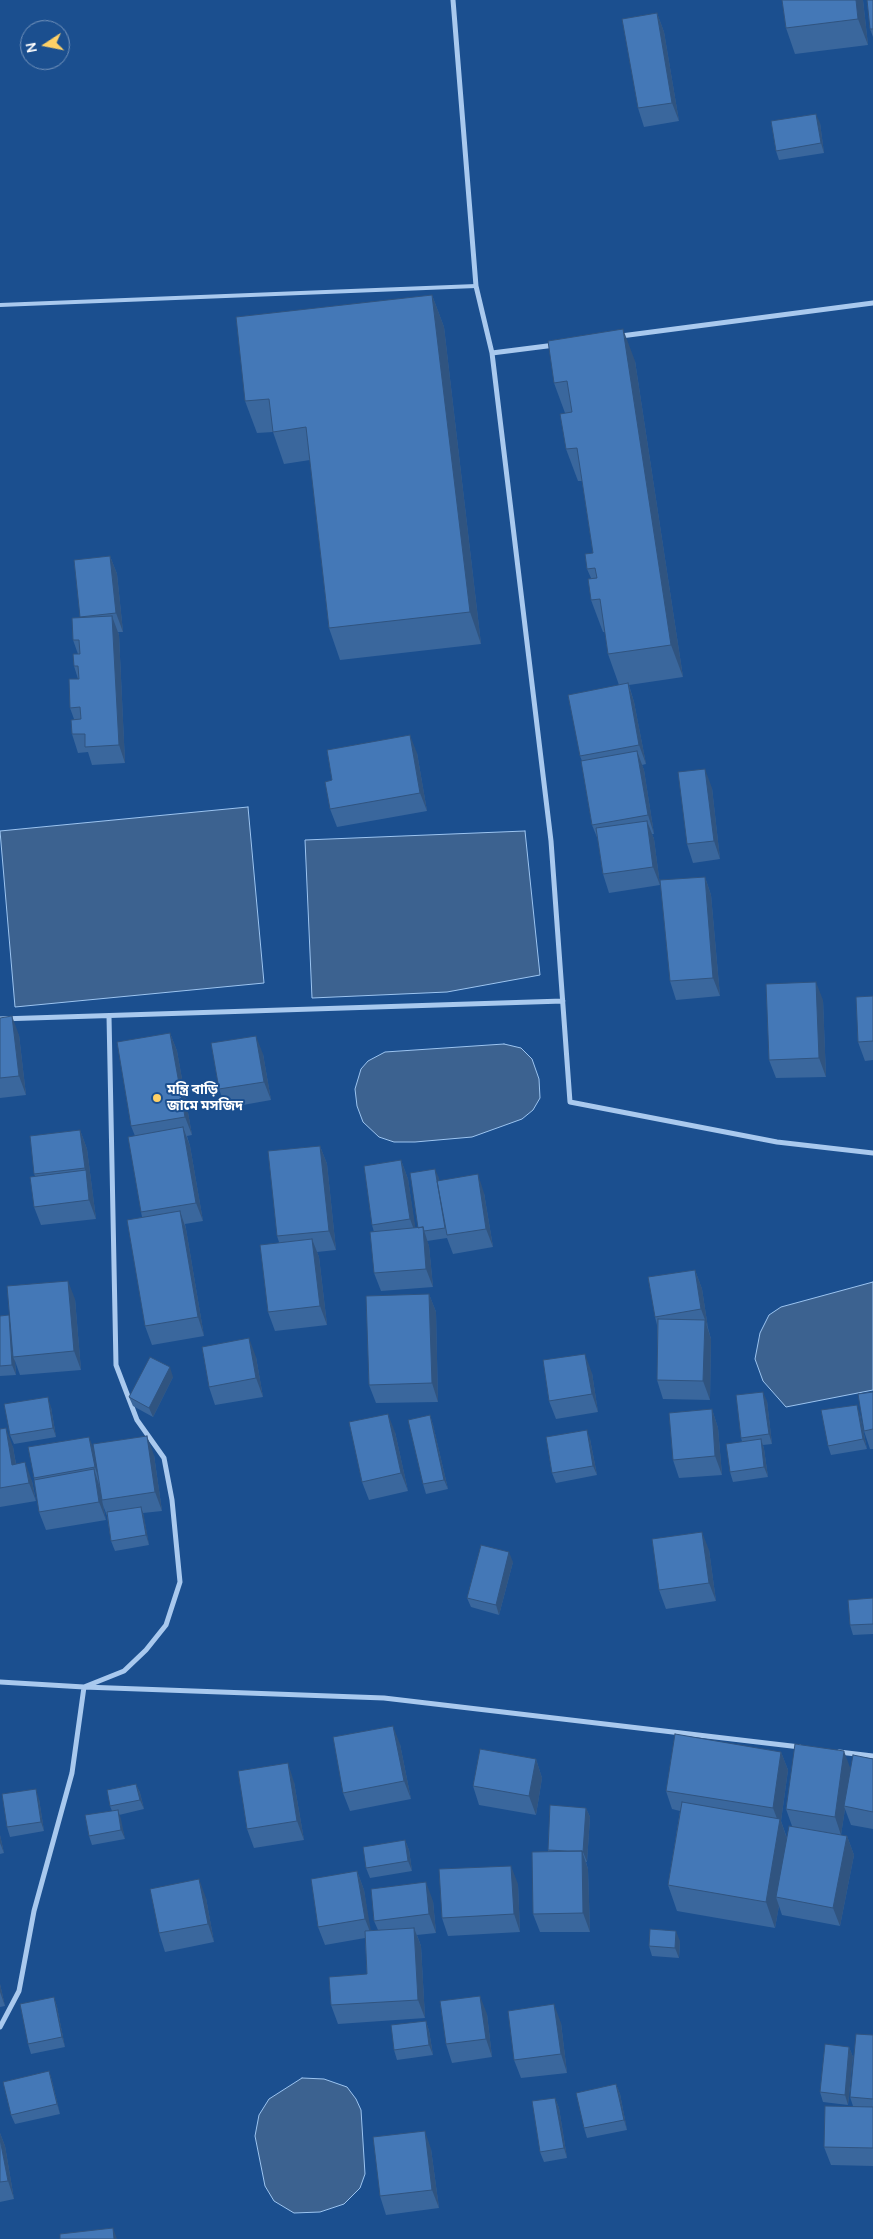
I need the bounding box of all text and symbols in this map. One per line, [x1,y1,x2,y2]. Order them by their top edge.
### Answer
north arrow [20,20,70,70]
text: N [20,41,41,55]
place label: মন্ত্রি বাড়ি জামে মসজিদ [167,1082,243,1114]
marker: মন্ত্রি বাড়ি জামে মসজিদ [151,1092,163,1104]

